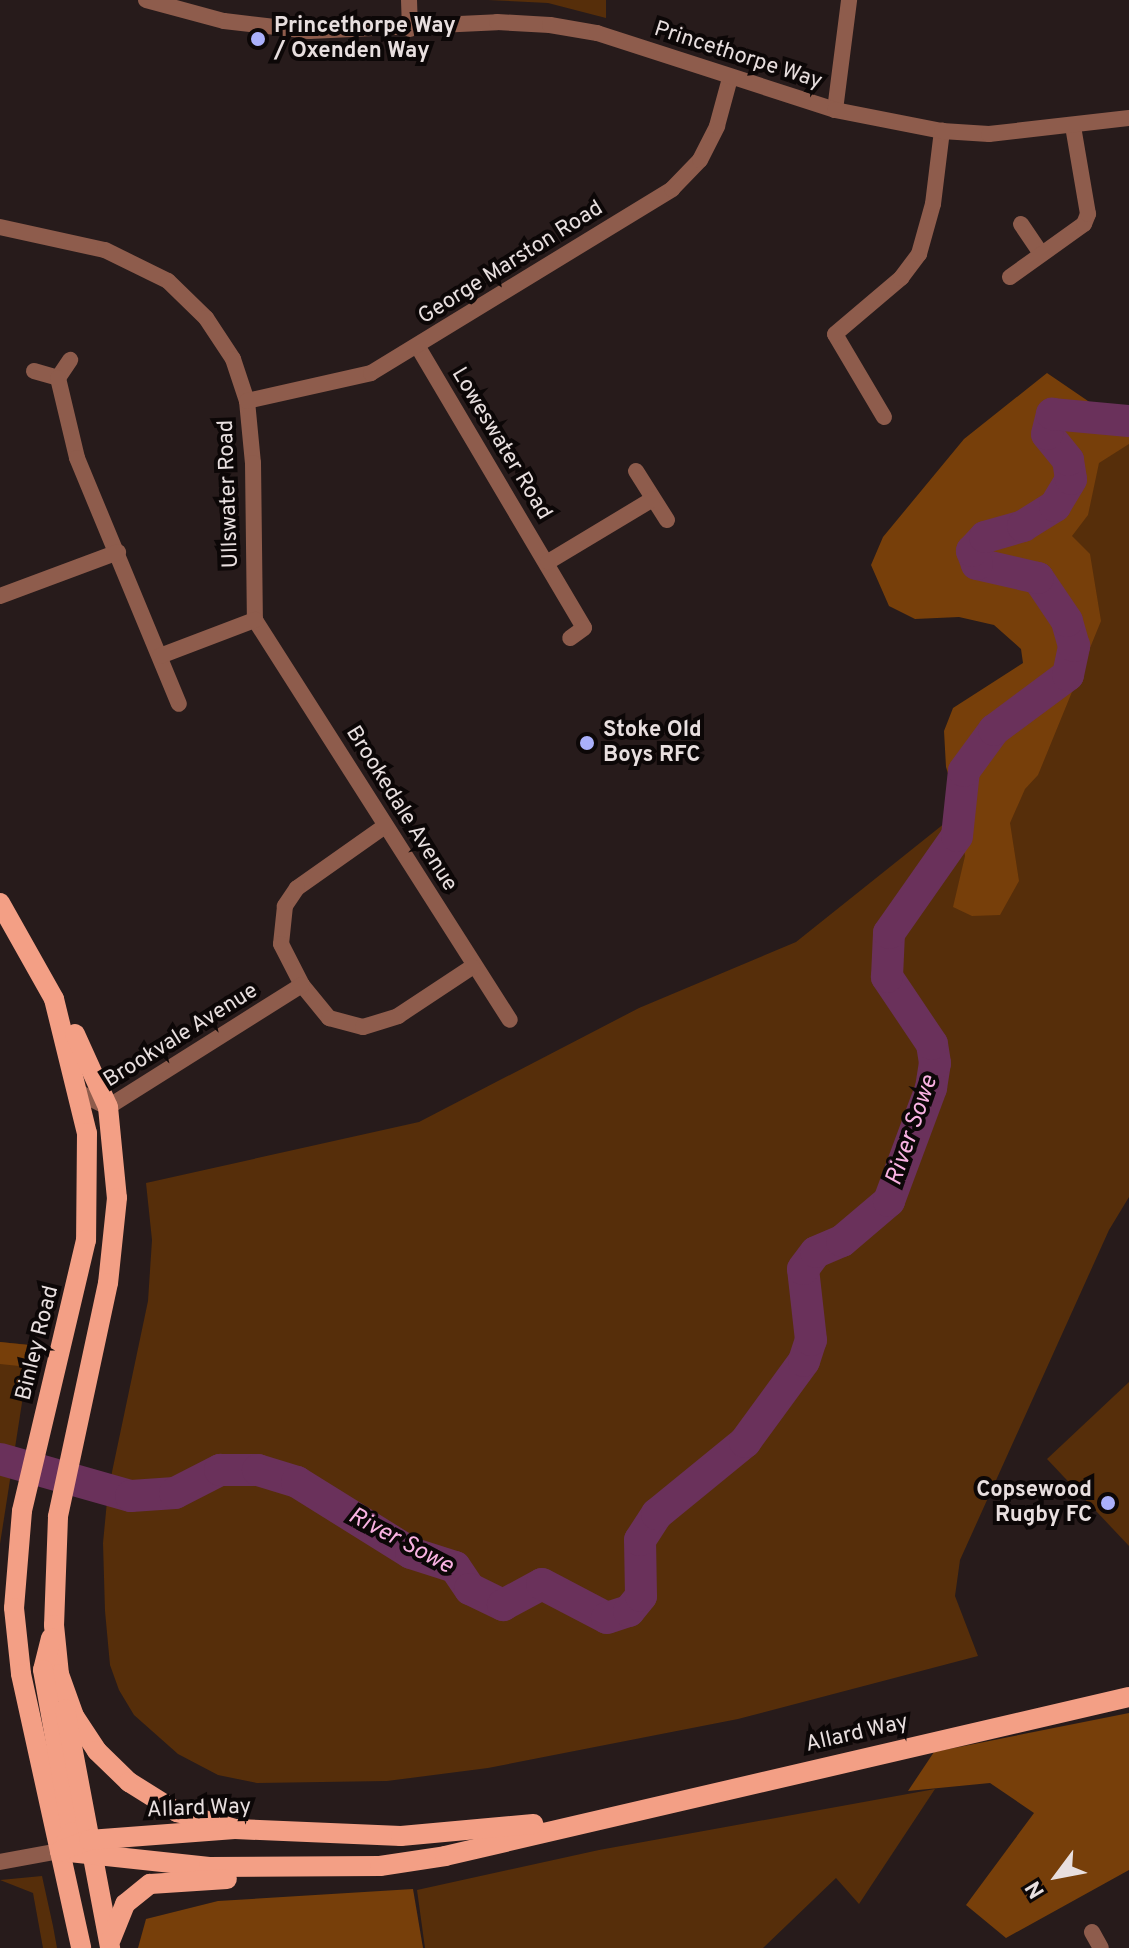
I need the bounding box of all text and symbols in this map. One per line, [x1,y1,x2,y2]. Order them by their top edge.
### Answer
place label: Princethorpe Way / Oxenden Way [274,13,456,64]
street label: Princethorpe Way [650,16,826,96]
marker: Princethorpe Way / Oxenden Way [249,30,267,48]
street label: George Marston Road [414,195,608,331]
street label: Loweswater Road [445,363,557,525]
street label: Ullswater Road [213,419,245,569]
place label: Stoke Old Boys RFC [603,717,702,768]
street label: Brookedale Avenue [339,721,463,897]
marker: Stoke Old Boys RFC [578,734,596,752]
street label: Brookvale Avenue [99,978,263,1094]
water label: River Sowe [881,1072,945,1190]
street label: Binley Road [11,1283,65,1403]
place label: Copsewood Rugby FC [976,1477,1092,1528]
marker: Copsewood Rugby FC [1099,1494,1117,1512]
water label: River Sowe [343,1502,457,1582]
street label: Allard Way [803,1709,911,1759]
street label: Allard Way [146,1794,252,1824]
north arrow [1017,1836,1097,1916]
text: N [1021,1875,1052,1903]

